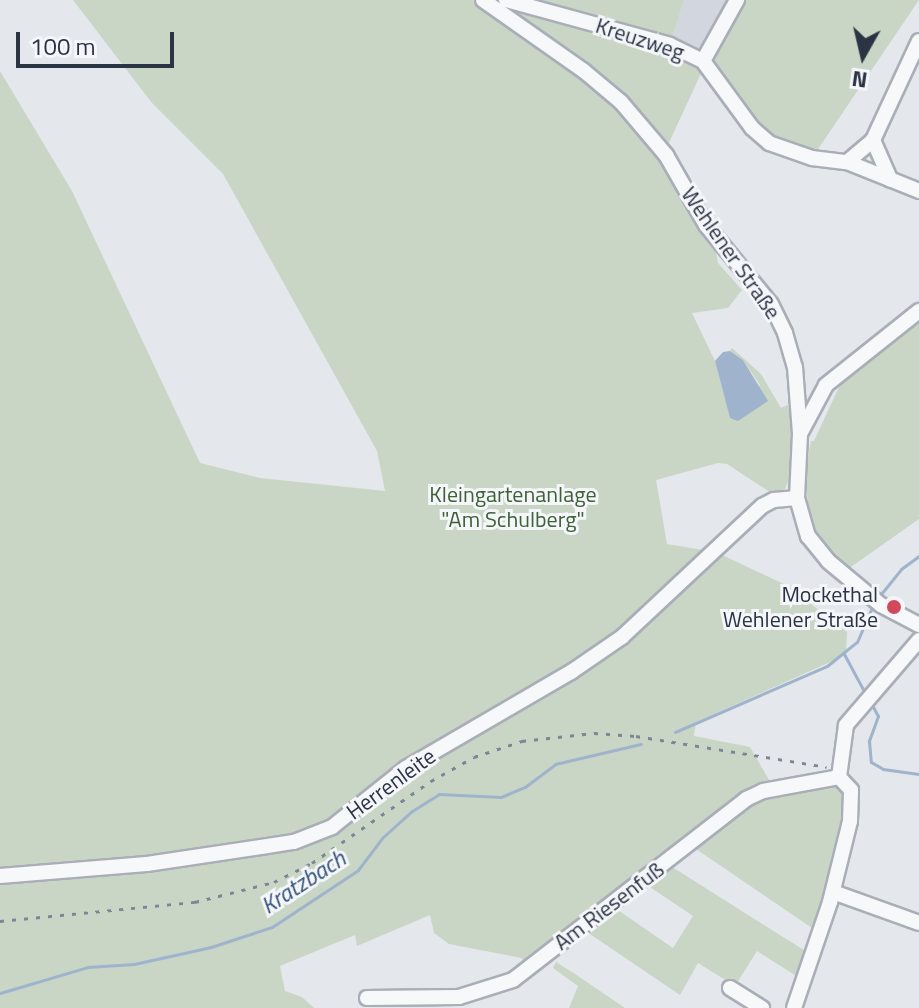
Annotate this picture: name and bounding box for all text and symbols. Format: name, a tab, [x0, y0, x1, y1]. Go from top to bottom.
street label: Kreuzweg	[592, 12, 688, 66]
scale bar	[20, 16, 178, 66]
north arrow	[823, 16, 903, 96]
text: 100 m	[30, 28, 96, 64]
text: N	[850, 62, 870, 98]
street label: Wehlener Straße	[676, 182, 786, 324]
park label: Kleingartenanlage "Am Schulberg"	[429, 481, 597, 532]
place label: Mockethal Wehlener Straße	[723, 581, 878, 632]
marker: Mockethal Wehlener Straße	[885, 598, 903, 616]
street label: Herrenleite	[341, 743, 441, 825]
water label: Kratzbach	[255, 844, 351, 920]
street label: Am Riesenfuß	[549, 856, 669, 956]

